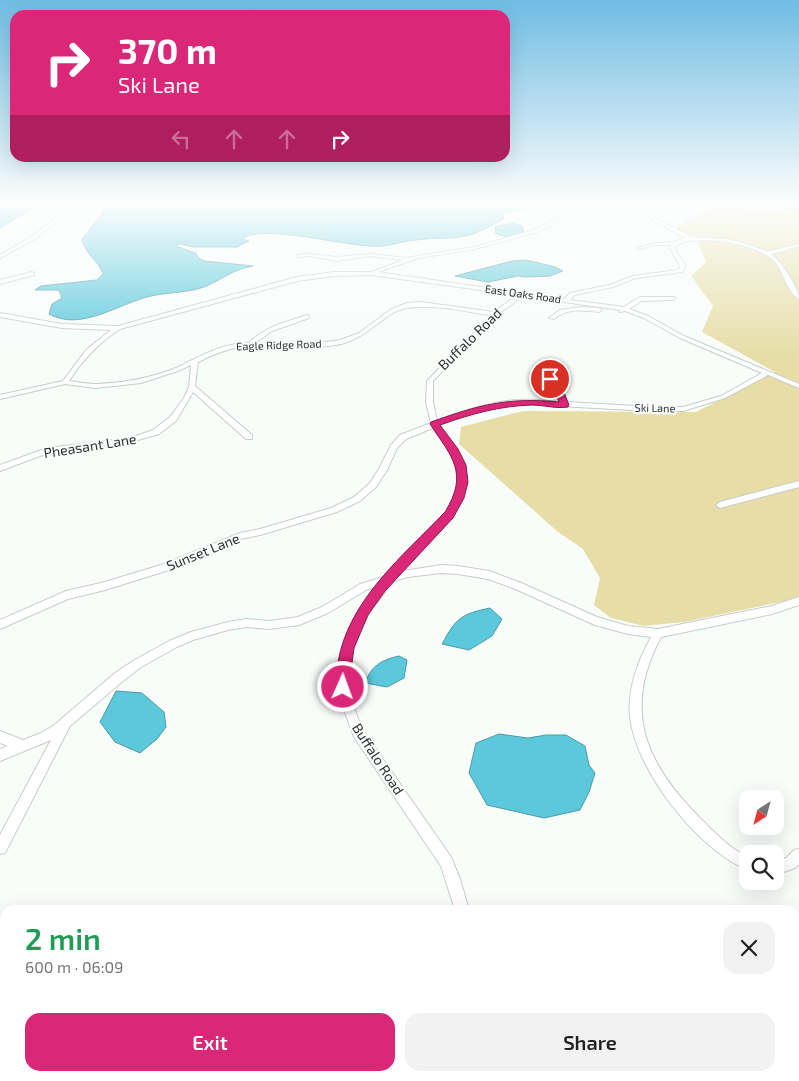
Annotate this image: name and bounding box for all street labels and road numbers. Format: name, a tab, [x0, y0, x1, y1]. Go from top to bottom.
street label: East Oaks Road	[484, 282, 562, 305]
street label: Buffalo Road	[434, 304, 505, 373]
street label: Eagle Ridge Road	[236, 337, 322, 352]
street label: Ski Lane	[634, 401, 676, 414]
street label: Pheasant Lane	[42, 430, 137, 461]
street label: Sunset Lane	[164, 529, 242, 574]
street label: Buffalo Road	[349, 720, 408, 798]

